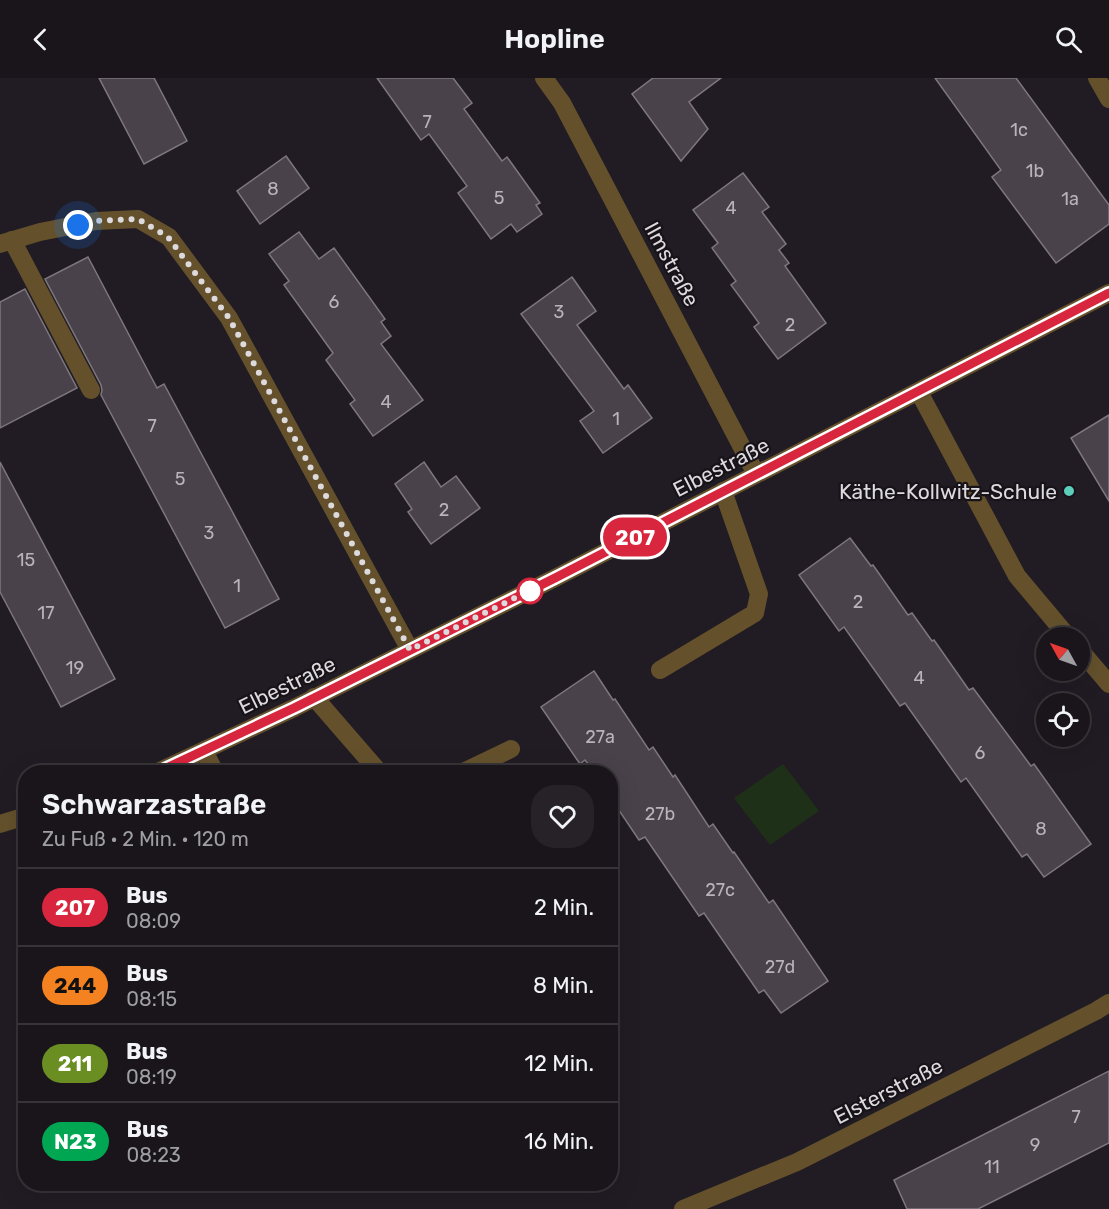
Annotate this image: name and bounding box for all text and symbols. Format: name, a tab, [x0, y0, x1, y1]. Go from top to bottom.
icon: back	[24, 23, 57, 56]
text: Hopline	[504, 23, 605, 55]
icon: search	[1052, 23, 1085, 56]
house number: 7	[422, 111, 432, 133]
house number: 1c	[1010, 119, 1028, 141]
house number: 1b	[1026, 160, 1044, 182]
house number: 8	[267, 178, 279, 200]
house number: 5	[494, 187, 504, 209]
house number: 1a	[1061, 188, 1079, 210]
house number: 4	[725, 197, 737, 219]
your location	[63, 210, 93, 240]
street label: Ilmstraße	[639, 218, 705, 310]
house number: 6	[329, 291, 340, 313]
house number: 3	[554, 301, 564, 323]
house number: 2	[785, 314, 795, 336]
house number: 4	[380, 391, 392, 413]
house number: 1	[612, 408, 620, 430]
house number: 7	[147, 415, 157, 437]
street label: Elbestraße	[669, 432, 773, 502]
house number: 5	[175, 468, 185, 490]
place label: Käthe-Kollwitz-Schule	[839, 479, 1057, 504]
marker: Käthe-Kollwitz-Schule	[1062, 484, 1076, 498]
house number: 2	[439, 499, 449, 521]
line badge: 207	[600, 518, 670, 556]
house number: 3	[204, 522, 214, 544]
text: 207	[615, 525, 655, 550]
house number: 15	[17, 549, 35, 571]
house number: 1	[233, 575, 241, 597]
unlabelled marker	[517, 578, 543, 604]
house number: 2	[853, 591, 863, 613]
house number: 17	[38, 602, 54, 624]
north arrow	[1036, 627, 1090, 681]
map controls	[1036, 627, 1090, 747]
street label: Elbestraße	[235, 651, 339, 719]
house number: 19	[66, 657, 84, 679]
house number: 4	[913, 667, 925, 689]
button: locate	[1036, 693, 1090, 747]
house number: 27a	[585, 726, 615, 748]
house number: 6	[975, 742, 986, 764]
button: heart	[531, 785, 594, 848]
text: Schwarzastraße	[42, 788, 266, 821]
house number: 27b	[645, 803, 675, 825]
house number: 8	[1035, 818, 1047, 840]
text: Zu Fuß · 2 Min. · 120 m	[42, 827, 249, 851]
house number: 27c	[705, 879, 735, 901]
text: Bus	[126, 882, 168, 909]
text: 2 Min.	[534, 894, 594, 921]
text: 207	[55, 895, 95, 920]
text: 08:09	[126, 909, 181, 933]
house number: 27d	[765, 956, 795, 978]
text: Bus	[126, 960, 168, 987]
text: 8 Min.	[533, 972, 594, 999]
text: 244	[54, 973, 96, 998]
text: 08:15	[126, 987, 177, 1011]
text: Bus	[126, 1038, 168, 1065]
text: 12 Min.	[525, 1050, 594, 1077]
text: 211	[58, 1051, 92, 1076]
street label: Elsterstraße	[829, 1053, 947, 1129]
text: 08:19	[126, 1065, 177, 1089]
house number: 7	[1071, 1106, 1081, 1128]
text: Bus	[127, 1116, 168, 1143]
text: 16 Min.	[524, 1128, 594, 1155]
text: N23	[54, 1129, 97, 1154]
house number: 9	[1030, 1134, 1040, 1156]
text: 08:23	[127, 1143, 181, 1167]
house number: 11	[984, 1156, 1000, 1178]

